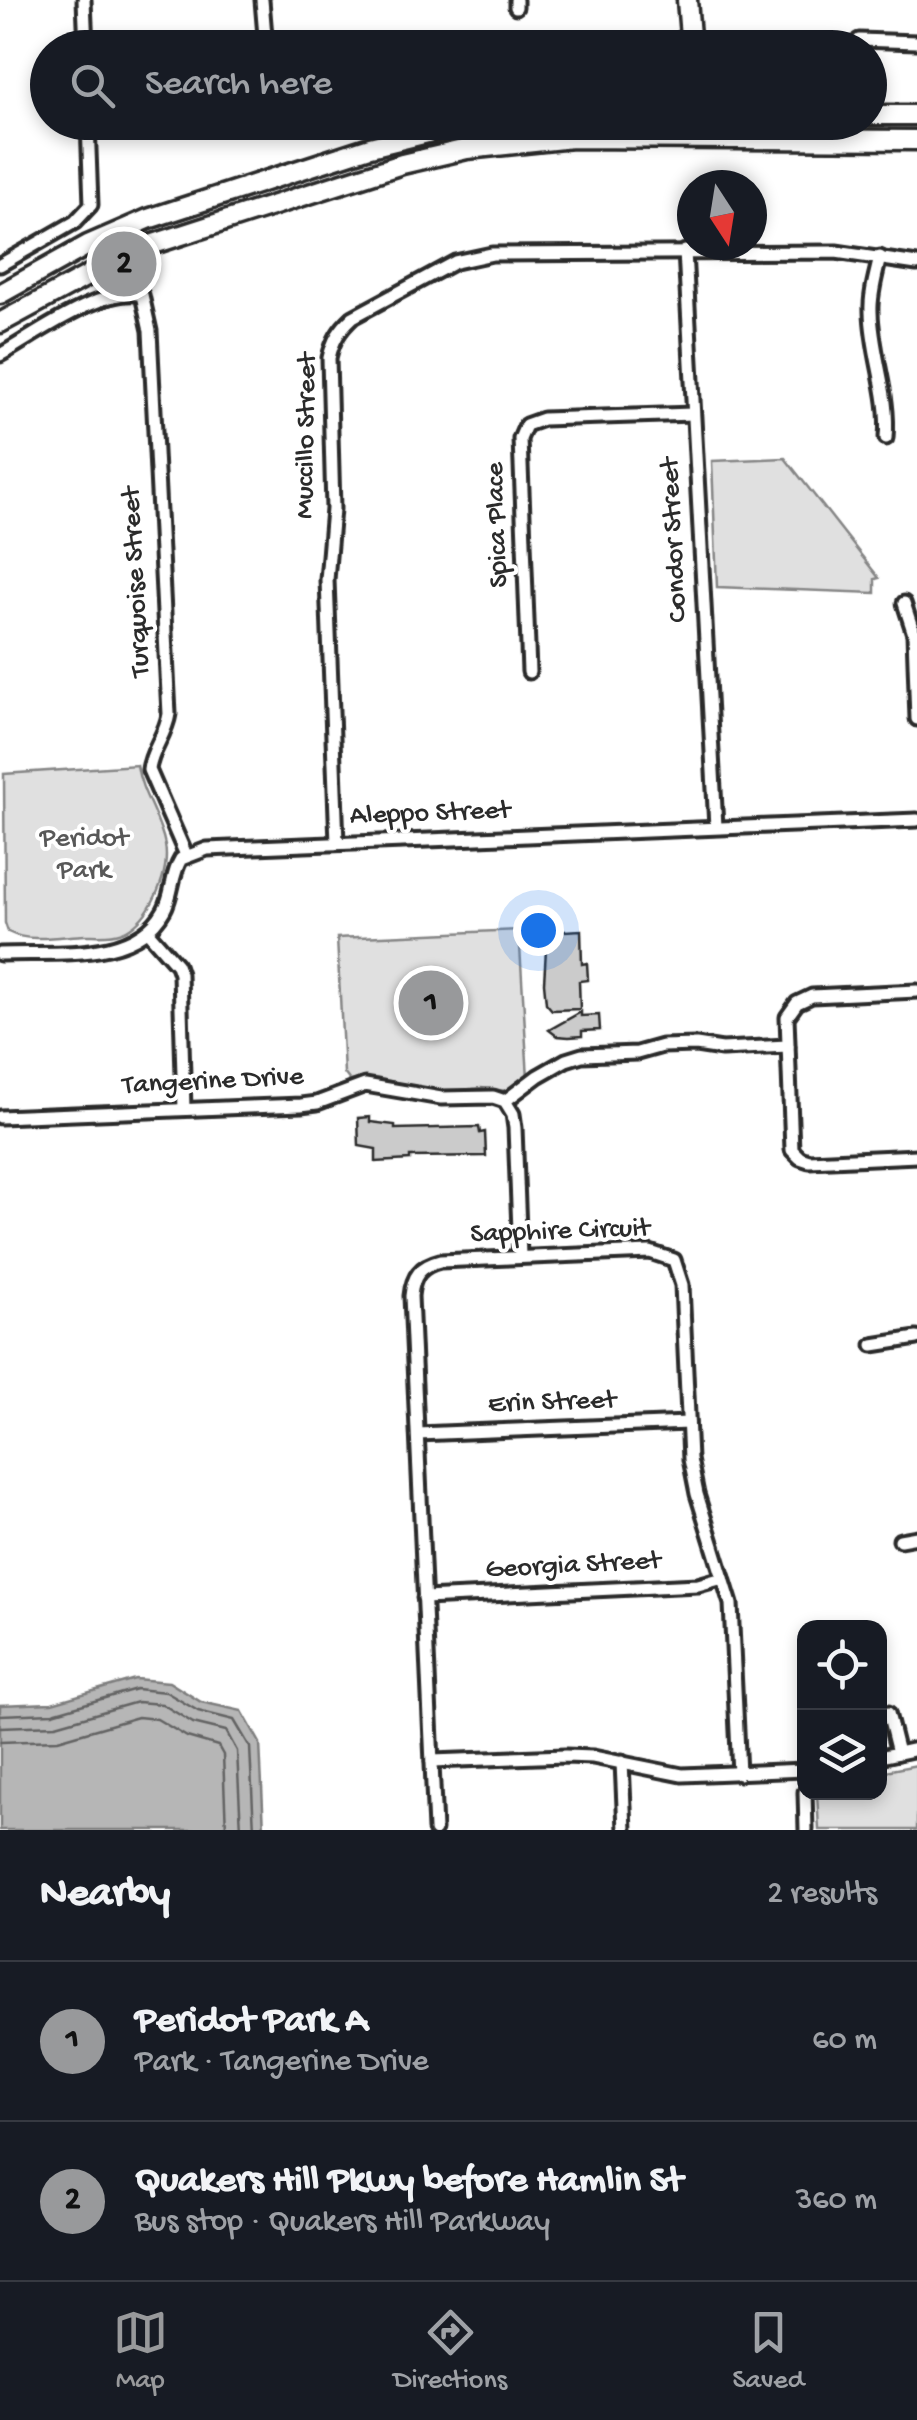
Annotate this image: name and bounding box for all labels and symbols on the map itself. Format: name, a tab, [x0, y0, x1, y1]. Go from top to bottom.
north arrow	[677, 170, 767, 260]
pin: 2	[92, 226, 156, 302]
street label: Muccillo Street	[289, 350, 325, 519]
street label: Condor Street	[654, 454, 696, 623]
street label: Spica Place	[479, 461, 517, 588]
street label: Turquoise Street	[115, 484, 159, 680]
street label: Aleppo Street	[349, 795, 513, 833]
park label: Peridot Park	[39, 823, 131, 888]
your location	[513, 905, 564, 956]
pin: 1	[398, 966, 464, 1040]
street label: Tangerine Drive	[120, 1061, 305, 1103]
street label: Sapphire Circuit	[470, 1212, 653, 1252]
street label: Erin Street	[487, 1384, 619, 1422]
street label: Georgia Street	[485, 1545, 664, 1587]

